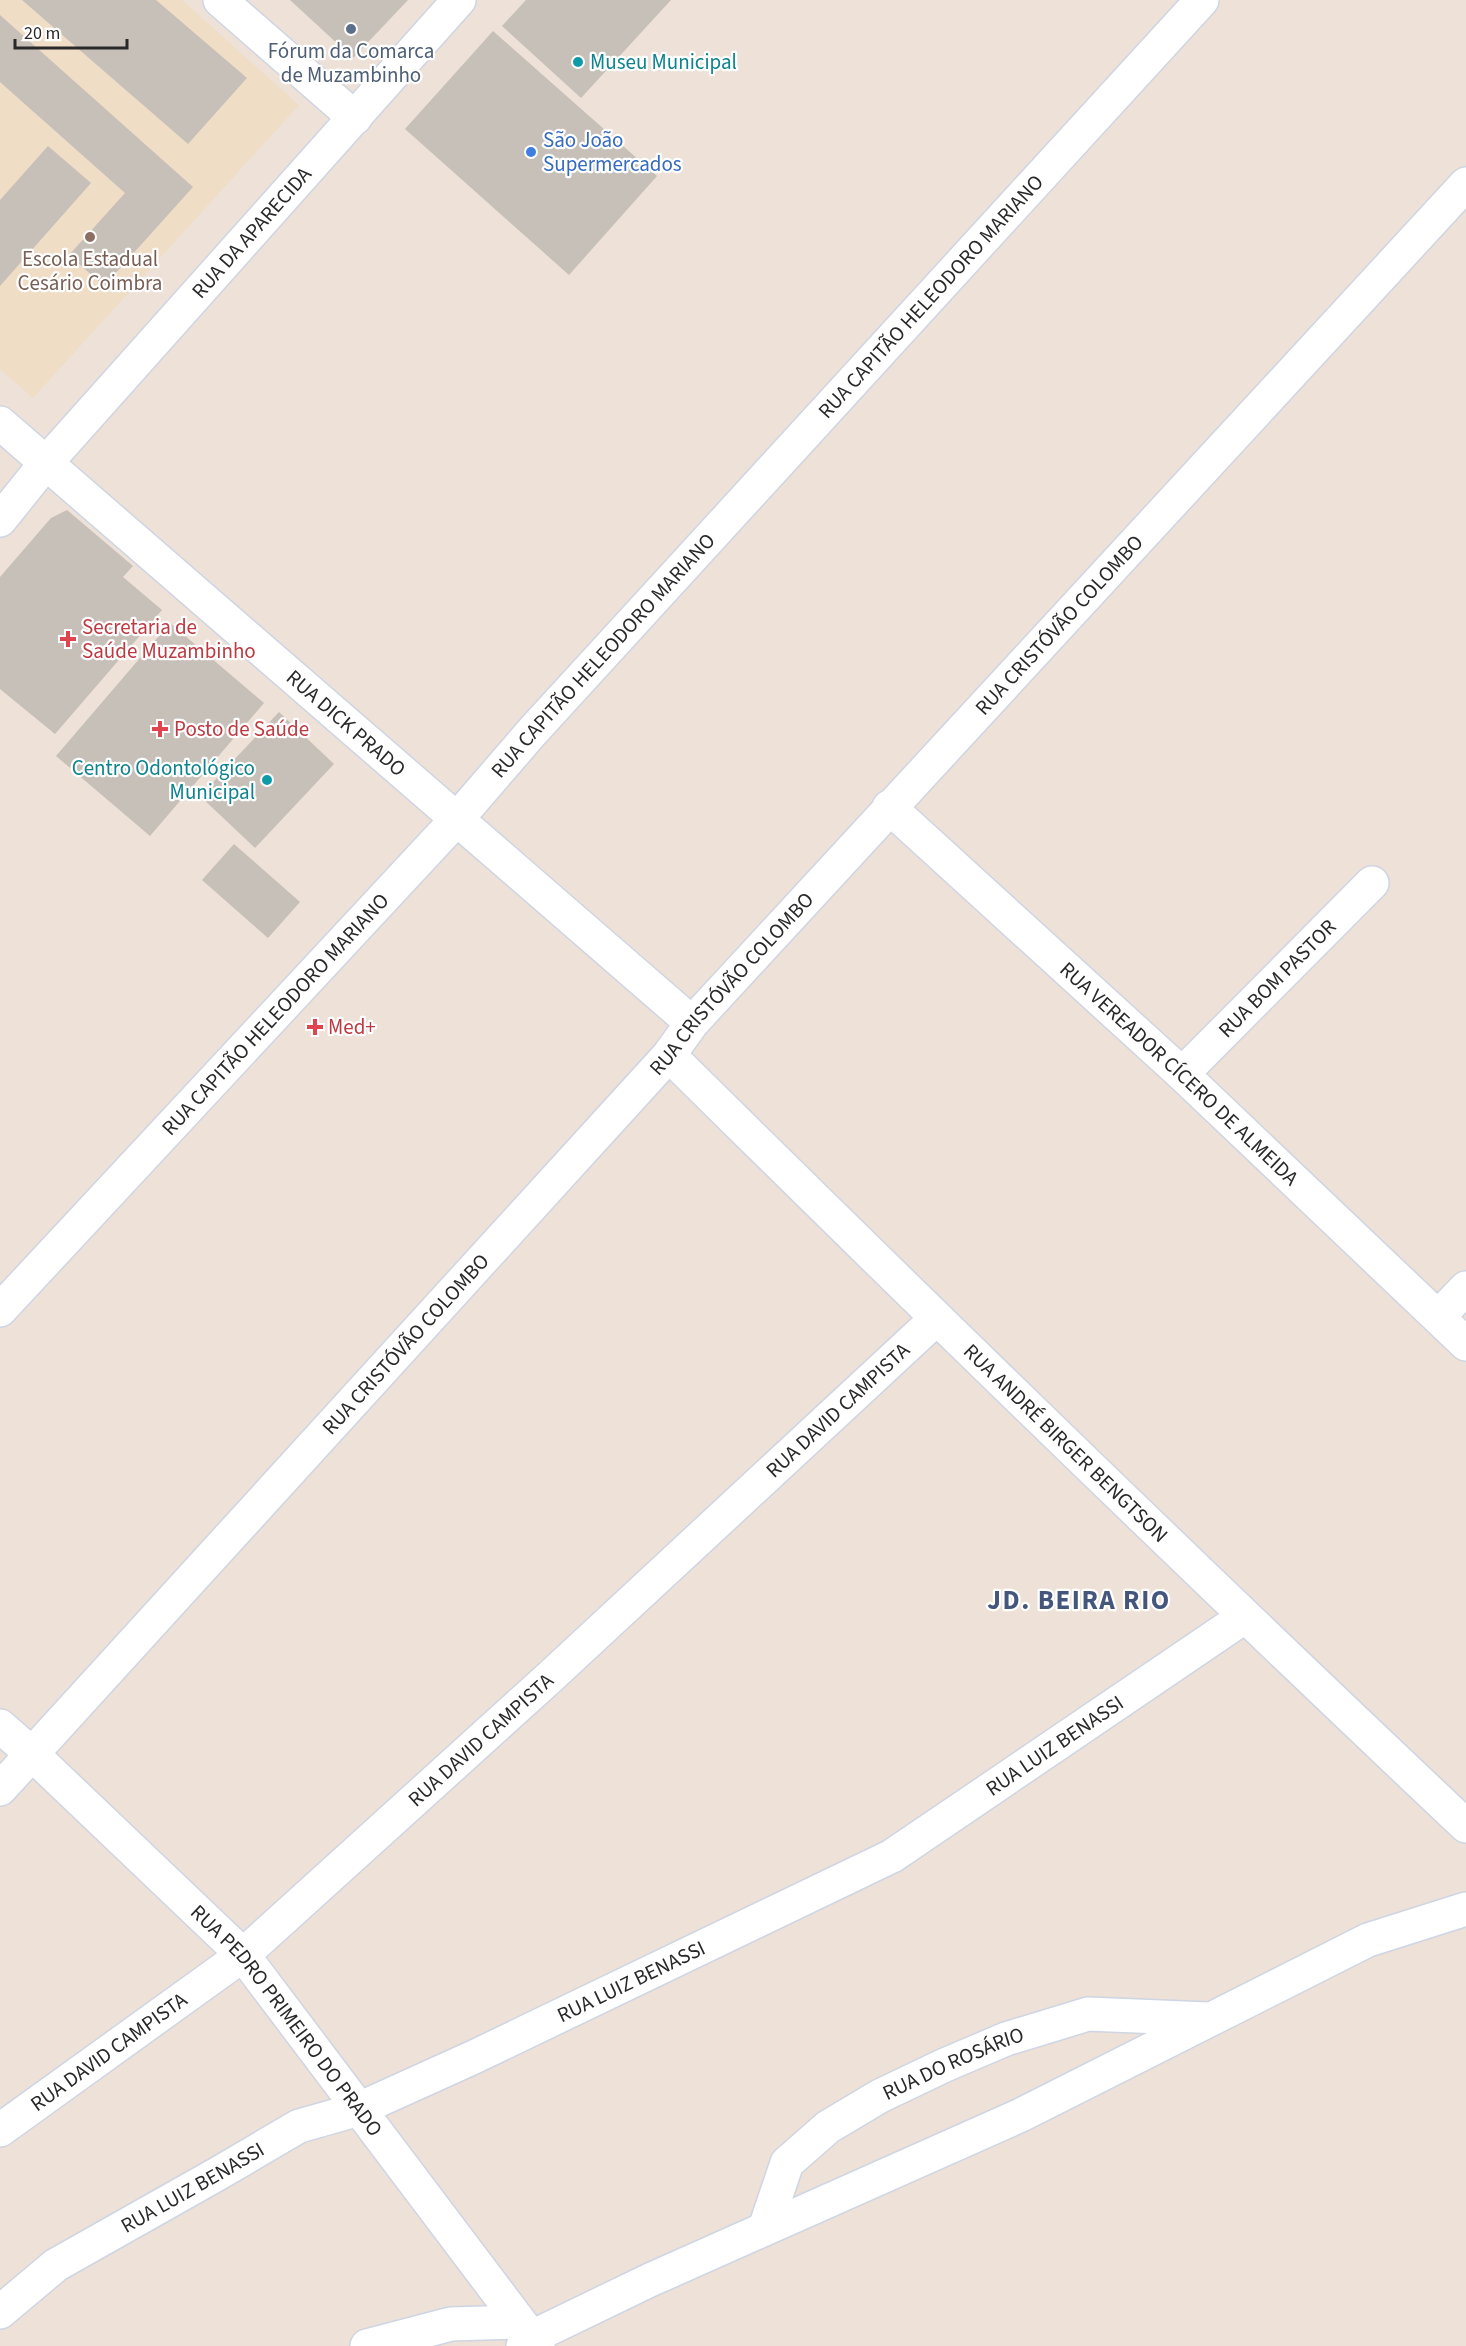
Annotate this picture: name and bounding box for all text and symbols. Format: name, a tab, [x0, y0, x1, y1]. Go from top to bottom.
scale bar	[15, 12, 128, 50]
text: 20 m	[24, 21, 60, 46]
marker: Fórum da Comarca de Muzambinho	[344, 22, 358, 36]
place label: Fórum da Comarca de Muzambinho	[268, 36, 434, 90]
place label: Museu Municipal	[590, 47, 737, 77]
marker: Museu Municipal	[571, 55, 585, 69]
place label: São João Supermercados	[543, 125, 682, 179]
marker: São João Supermercados	[524, 145, 538, 159]
street label: RUA DA APARECIDA	[185, 160, 319, 305]
street label: RUA CAPITÃO HELEODORO MARIANO	[811, 168, 1050, 425]
marker: Escola Estadual Cesário Coimbra	[83, 230, 97, 244]
place label: Escola Estadual Cesário Coimbra	[18, 244, 162, 298]
street label: RUA CAPITÃO HELEODORO MARIANO	[484, 526, 722, 785]
street label: RUA CRISTÓVÃO COLOMBO	[968, 528, 1150, 722]
place label: Secretaria de Saúde Muzambinho	[82, 612, 256, 666]
marker: Secretaria de Saúde Muzambinho	[59, 630, 77, 648]
street label: RUA DICK PRADO	[280, 663, 412, 783]
place label: Posto de Saúde	[174, 714, 309, 744]
marker: Posto de Saúde	[151, 720, 169, 738]
place label: Centro Odontológico Municipal	[72, 753, 255, 807]
marker: Centro Odontológico Municipal	[260, 773, 274, 787]
street label: RUA CRISTÓVÃO COLOMBO	[642, 885, 821, 1082]
street label: RUA CAPITÃO HELEODORO MARIANO	[155, 886, 396, 1142]
street label: RUA BOM PASTOR	[1211, 912, 1343, 1044]
street label: RUA VEREADOR CÍCERO DE ALMEIDA	[1053, 955, 1306, 1193]
place label: Med+	[328, 1012, 376, 1042]
marker: Med+	[306, 1018, 324, 1036]
street label: RUA CRISTÓVÃO COLOMBO	[315, 1247, 496, 1441]
street label: RUA DAVID CAMPISTA	[759, 1335, 917, 1485]
street label: RUA ANDRÉ BIRGER BENGTSON	[957, 1337, 1175, 1549]
district label: JD. BEIRA RIO	[987, 1581, 1171, 1620]
street label: RUA DAVID CAMPISTA	[401, 1666, 560, 1814]
street label: RUA LUIZ BENASSI	[980, 1688, 1130, 1803]
street label: RUA PEDRO PRIMEIRO DO PRADO	[184, 1898, 390, 2143]
street label: RUA LUIZ BENASSI	[552, 1933, 710, 2030]
street label: RUA DAVID CAMPISTA	[24, 1985, 194, 2118]
street label: RUA DO ROSÁRIO	[877, 2019, 1027, 2108]
street label: RUA LUIZ BENASSI	[115, 2135, 270, 2241]

